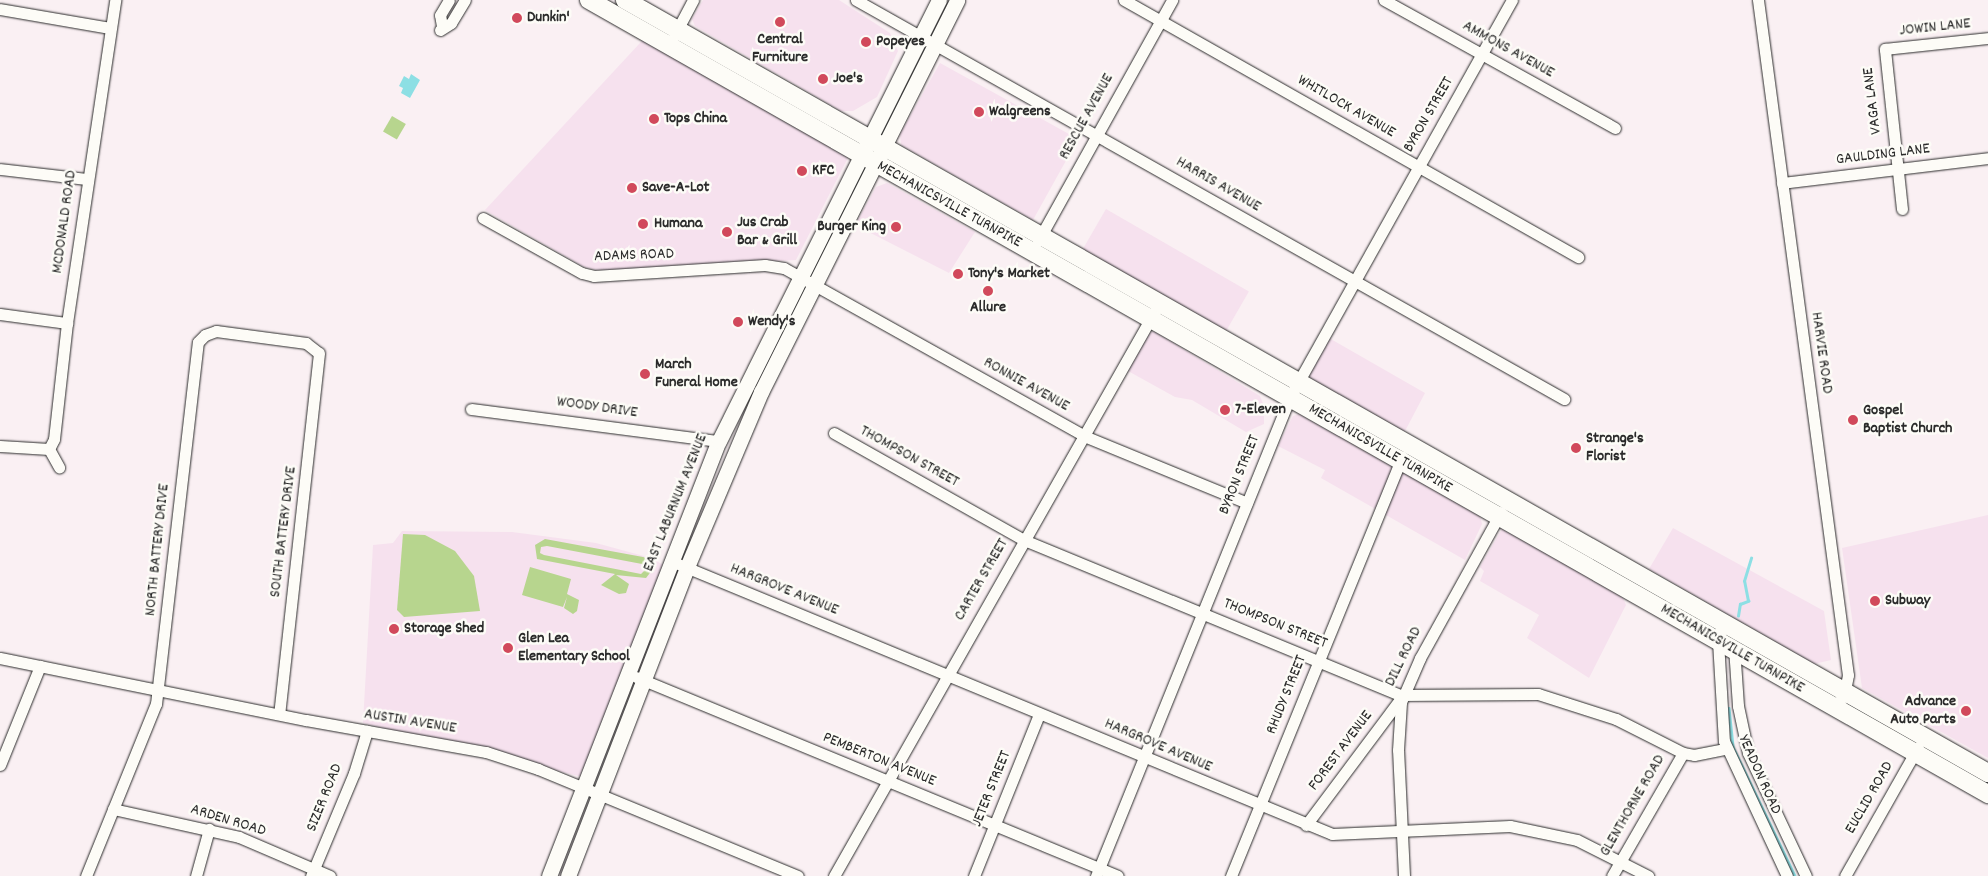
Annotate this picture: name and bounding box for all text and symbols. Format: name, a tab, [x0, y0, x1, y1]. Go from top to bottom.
place label: Dunkin'	[527, 8, 570, 28]
marker: Dunkin'	[511, 12, 523, 24]
street label: JOWIN LANE	[1899, 15, 1971, 41]
marker: Central Furniture	[774, 16, 786, 28]
street label: AMMONS AVENUE	[1459, 17, 1557, 83]
place label: Central Furniture	[752, 30, 808, 68]
place label: Popeyes	[876, 32, 925, 52]
marker: Popeyes	[860, 36, 872, 48]
street label: VAGA LANE	[1859, 66, 1887, 136]
place label: Joe's	[833, 69, 863, 89]
street label: RESCUE AVENUE	[1056, 71, 1118, 163]
street label: WHITLOCK AVENUE	[1294, 71, 1398, 143]
marker: Joe's	[817, 73, 829, 85]
street label: BYRON STREET	[1400, 74, 1458, 156]
place label: Walgreens	[989, 102, 1051, 122]
marker: Walgreens	[973, 106, 985, 118]
place label: Tops China	[664, 109, 727, 129]
marker: Tops China	[648, 113, 660, 125]
street label: GAULDING LANE	[1835, 140, 1931, 170]
street label: HARRIS AVENUE	[1172, 153, 1264, 217]
street label: MECHANICSVILLE TURNPIKE	[873, 157, 1025, 253]
place label: KFC	[812, 161, 834, 181]
marker: KFC	[796, 165, 808, 177]
street label: MCDONALD ROAD	[48, 169, 82, 275]
place label: Save-A-Lot	[642, 178, 710, 198]
marker: Save-A-Lot	[626, 182, 638, 194]
place label: Jus Crab Bar & Grill	[737, 213, 797, 251]
place label: Humana	[654, 214, 702, 234]
marker: Humana	[636, 217, 650, 231]
place label: Burger King	[817, 217, 886, 237]
marker: Burger King	[890, 221, 902, 233]
marker: Jus Crab Bar & Grill	[721, 226, 733, 238]
street label: ADAMS ROAD	[594, 245, 674, 267]
place label: Tony's Market	[968, 264, 1050, 284]
marker: Tony's Market	[952, 268, 964, 280]
marker: Allure	[982, 285, 994, 297]
place label: Allure	[970, 298, 1006, 318]
street label: HARVIE ROAD	[1806, 311, 1836, 395]
place label: Wendy's	[748, 312, 795, 332]
marker: Wendy's	[732, 316, 744, 328]
street label: RONNIE AVENUE	[980, 354, 1072, 416]
place label: March Funeral Home	[655, 355, 738, 393]
marker: March Funeral Home	[639, 368, 651, 380]
street label: WOODY DRIVE	[555, 393, 639, 423]
place label: 7-Eleven	[1235, 400, 1286, 420]
street label: MECHANICSVILLE TURNPIKE	[1305, 400, 1455, 498]
place label: Gospel Baptist Church	[1863, 401, 1952, 439]
marker: 7-Eleven	[1219, 404, 1231, 416]
marker: Gospel Baptist Church	[1847, 414, 1859, 426]
street label: THOMPSON STREET	[856, 422, 962, 492]
place label: Strange's Florist	[1586, 429, 1644, 467]
street label: EAST LABURNUM AVENUE	[640, 431, 712, 575]
street label: BYRON STREET	[1215, 432, 1265, 518]
marker: Strange's Florist	[1570, 442, 1582, 454]
street label: SOUTH BATTERY DRIVE	[266, 465, 302, 599]
street label: NORTH BATTERY DRIVE	[142, 483, 174, 617]
street label: CARTER STREET	[951, 535, 1013, 625]
street label: HARGROVE AVENUE	[727, 560, 841, 620]
place label: Subway	[1885, 591, 1930, 611]
street label: THOMPSON STREET	[1220, 594, 1330, 654]
marker: Subway	[1869, 595, 1881, 607]
street label: MECHANICSVILLE TURNPIKE	[1657, 600, 1807, 698]
place label: Storage Shed	[404, 619, 484, 639]
marker: Storage Shed	[388, 623, 400, 635]
street label: DILL ROAD	[1381, 624, 1427, 690]
place label: Glen Lea Elementary School	[518, 629, 630, 667]
marker: Glen Lea Elementary School	[502, 642, 514, 654]
street label: RHUDY STREET	[1262, 653, 1312, 737]
place label: Advance Auto Parts	[1890, 692, 1956, 730]
street label: AUSTIN AVENUE	[363, 705, 457, 739]
marker: Advance Auto Parts	[1960, 705, 1972, 717]
street label: FOREST AVENUE	[1305, 707, 1377, 795]
street label: HARGROVE AVENUE	[1101, 715, 1215, 777]
street label: PEMBERTON AVENUE	[820, 729, 938, 791]
street label: YEADON ROAD	[1733, 732, 1785, 818]
street label: JETER STREET	[968, 748, 1016, 830]
street label: GLENTHORNE ROAD	[1596, 752, 1670, 860]
street label: EUCLID ROAD	[1842, 758, 1898, 838]
street label: SIZER ROAD	[303, 761, 347, 835]
street label: ARDEN ROAD	[188, 800, 268, 842]

